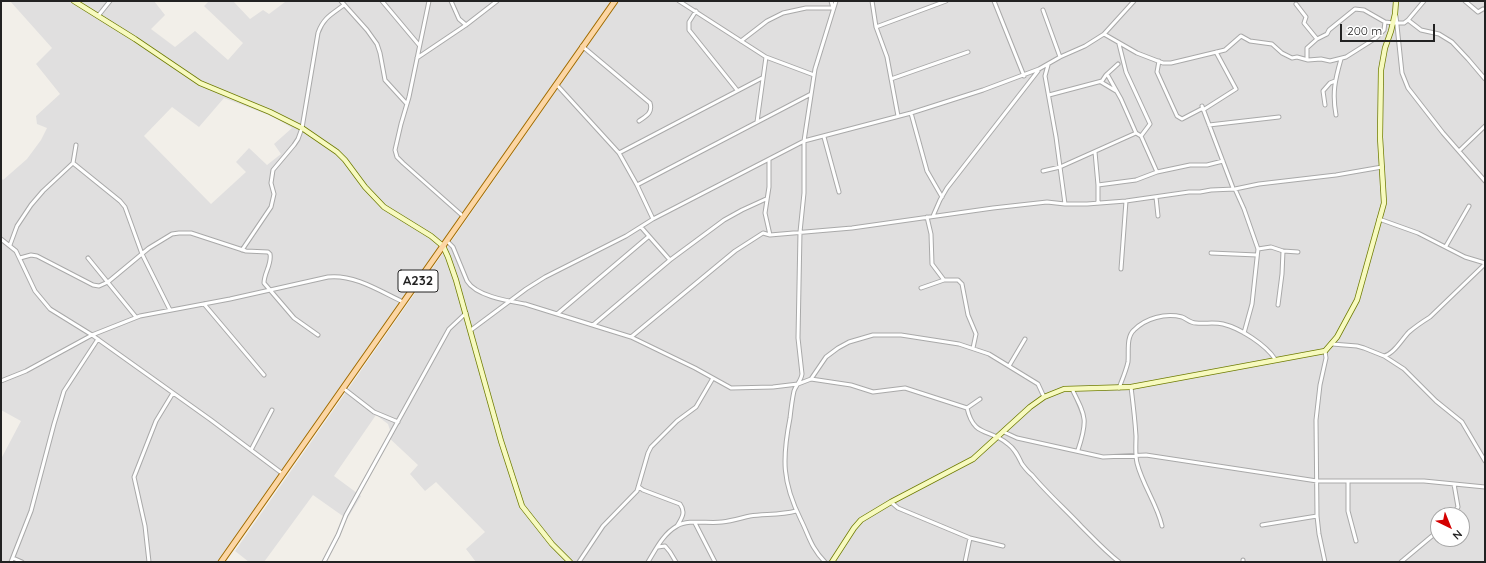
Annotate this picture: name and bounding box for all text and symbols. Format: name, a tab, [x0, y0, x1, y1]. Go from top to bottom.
scale bar	[1342, 16, 1437, 42]
text: 200 m	[1347, 23, 1382, 38]
road number: A232	[398, 270, 438, 292]
north arrow	[1430, 507, 1470, 547]
text: N	[1450, 527, 1465, 543]

